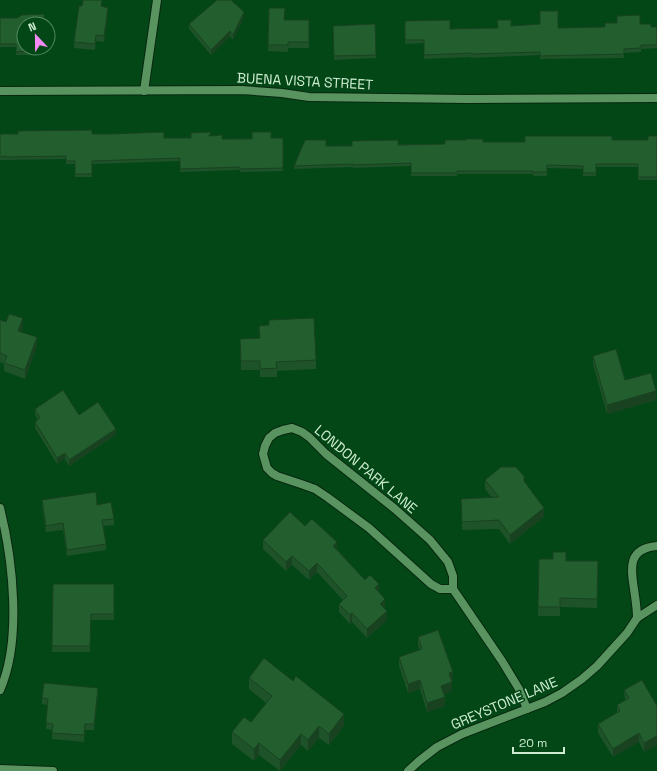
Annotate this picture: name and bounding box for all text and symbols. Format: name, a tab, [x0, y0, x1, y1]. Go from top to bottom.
north arrow	[16, 16, 56, 56]
text: N	[26, 19, 38, 35]
street label: BUENA VISTA STREET	[236, 68, 374, 94]
street label: LONDON PARK LANE	[311, 421, 421, 517]
street label: GREYSTONE LANE	[448, 672, 560, 734]
scale bar	[513, 729, 564, 755]
text: 20 m	[519, 735, 547, 751]

